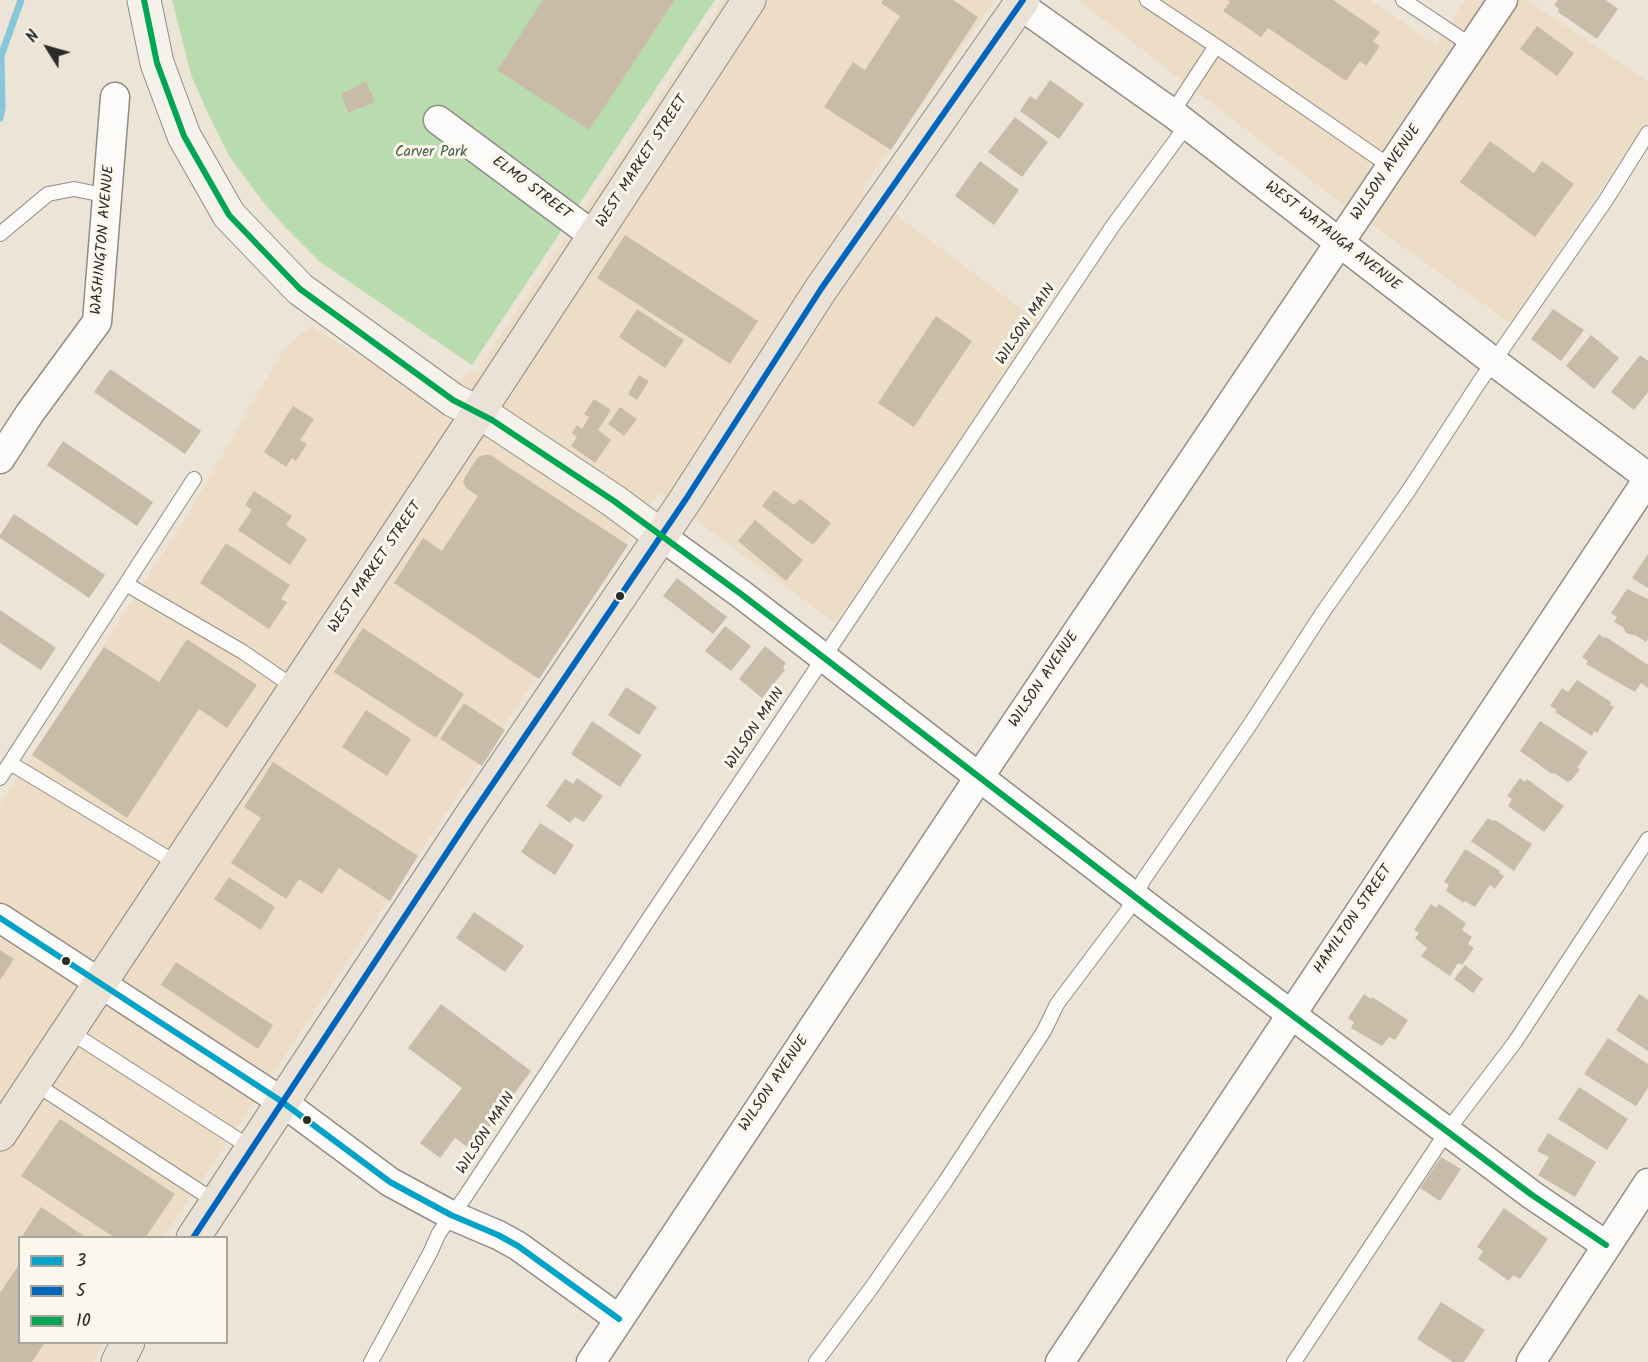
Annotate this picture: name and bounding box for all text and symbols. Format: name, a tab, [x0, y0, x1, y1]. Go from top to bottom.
north arrow	[18, 18, 78, 78]
text: N	[20, 25, 46, 48]
street label: WEST MARKET STREET	[593, 92, 693, 232]
street label: WILSON AVENUE	[1348, 122, 1426, 224]
park label: Carver Park	[395, 144, 467, 162]
street label: ELMO STREET	[488, 153, 574, 225]
street label: WASHINGTON AVENUE	[88, 165, 120, 315]
street label: WEST WATAUGA AVENUE	[1260, 178, 1404, 296]
street label: WILSON MAIN	[993, 281, 1061, 369]
street label: WEST MARKET STREET	[325, 499, 427, 637]
unlabelled marker	[614, 590, 626, 602]
street label: WILSON AVENUE	[1006, 629, 1084, 731]
street label: WILSON MAIN	[722, 685, 790, 773]
street label: HAMILTON STREET	[1311, 862, 1397, 978]
unlabelled marker	[60, 955, 72, 967]
street label: WILSON AVENUE	[736, 1033, 814, 1135]
street label: WILSON MAIN	[454, 1090, 520, 1178]
unlabelled marker	[301, 1114, 313, 1126]
legend	[18, 1236, 228, 1344]
text: 3	[76, 1247, 86, 1276]
text: 5	[76, 1277, 86, 1306]
text: 10	[76, 1307, 91, 1336]

